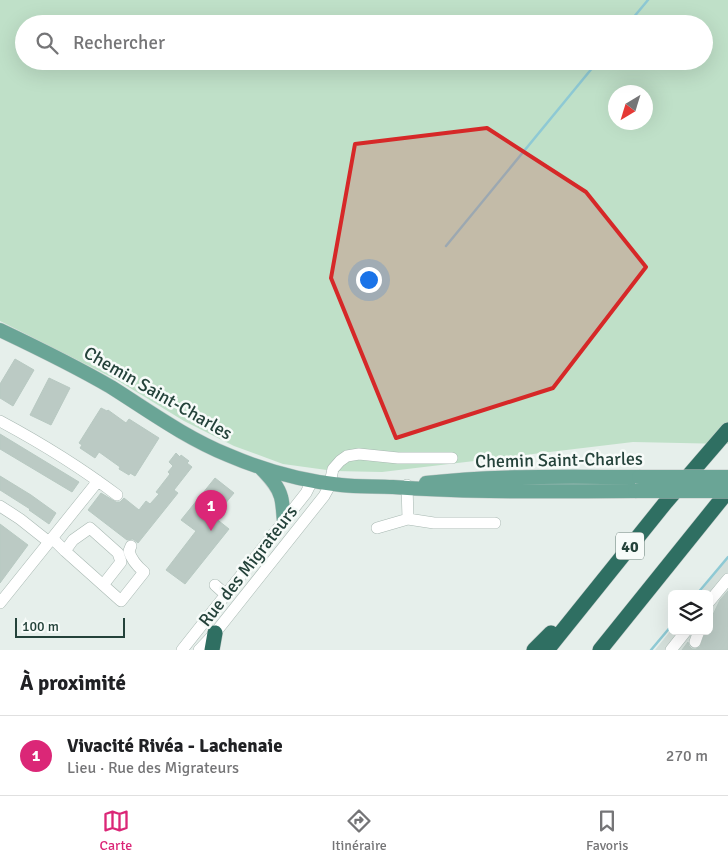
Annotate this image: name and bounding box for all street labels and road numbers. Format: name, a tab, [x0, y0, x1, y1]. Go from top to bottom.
street label: Chemin Saint-Charles	[80, 342, 236, 444]
street label: Chemin Saint-Charles	[475, 448, 643, 472]
street label: Rue des Migrateurs	[194, 501, 302, 631]
road number: 40	[616, 532, 644, 560]

